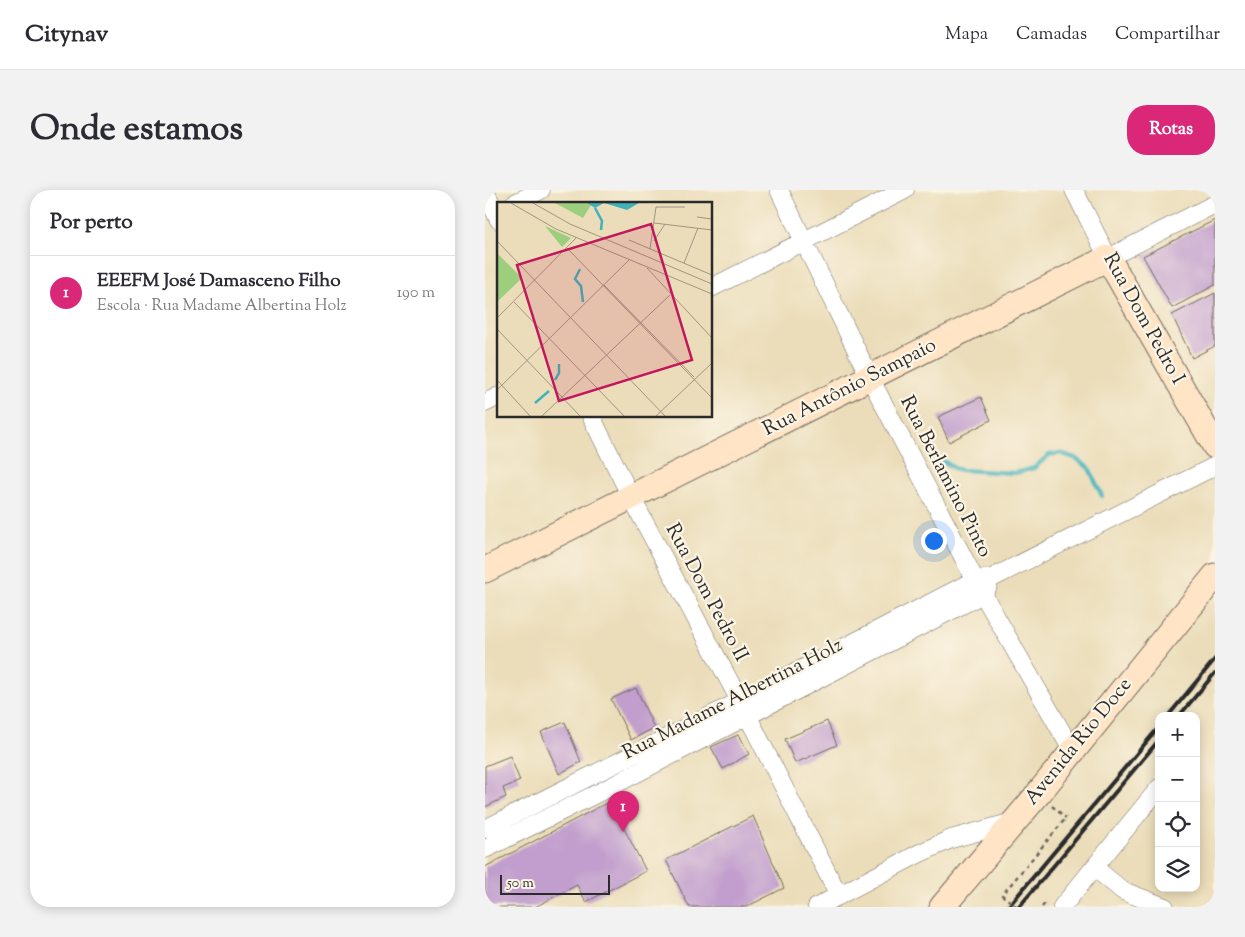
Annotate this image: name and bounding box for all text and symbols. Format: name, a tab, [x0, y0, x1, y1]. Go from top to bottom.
text: Citynav	[25, 18, 108, 52]
text: Mapa	[945, 22, 988, 48]
text: Camadas	[1016, 22, 1087, 48]
text: Compartilhar	[1115, 22, 1220, 48]
text: Onde estamos	[30, 105, 243, 156]
button: Rotas	[1127, 105, 1215, 155]
inset map	[497, 202, 713, 418]
text: Por perto	[50, 208, 133, 238]
street label: Rua Dom Pedro I	[1095, 248, 1191, 390]
text: EEEFM José Damasceno Filho	[97, 268, 341, 295]
text: 1	[63, 282, 69, 305]
text: 190 m	[397, 282, 435, 305]
text: Escola · Rua Madame Albertina Holz	[97, 295, 347, 318]
street label: Rua Antônio Sampaio	[758, 332, 942, 444]
street label: Rua Berlamino Pinto	[892, 391, 998, 563]
street label: Rua Dom Pedro II	[657, 519, 755, 668]
your location	[921, 528, 947, 554]
street label: Rua Madame Albertina Holz	[618, 632, 848, 768]
street label: Avenida Rio Doce	[1018, 672, 1140, 812]
map controls	[1155, 712, 1200, 892]
button: +	[1155, 712, 1200, 757]
button: −	[1155, 757, 1200, 802]
pin: 1	[607, 791, 639, 832]
button: locate	[1155, 802, 1200, 847]
button: layers	[1155, 847, 1200, 892]
scale bar	[500, 872, 610, 895]
text: 50 m	[507, 874, 534, 894]

